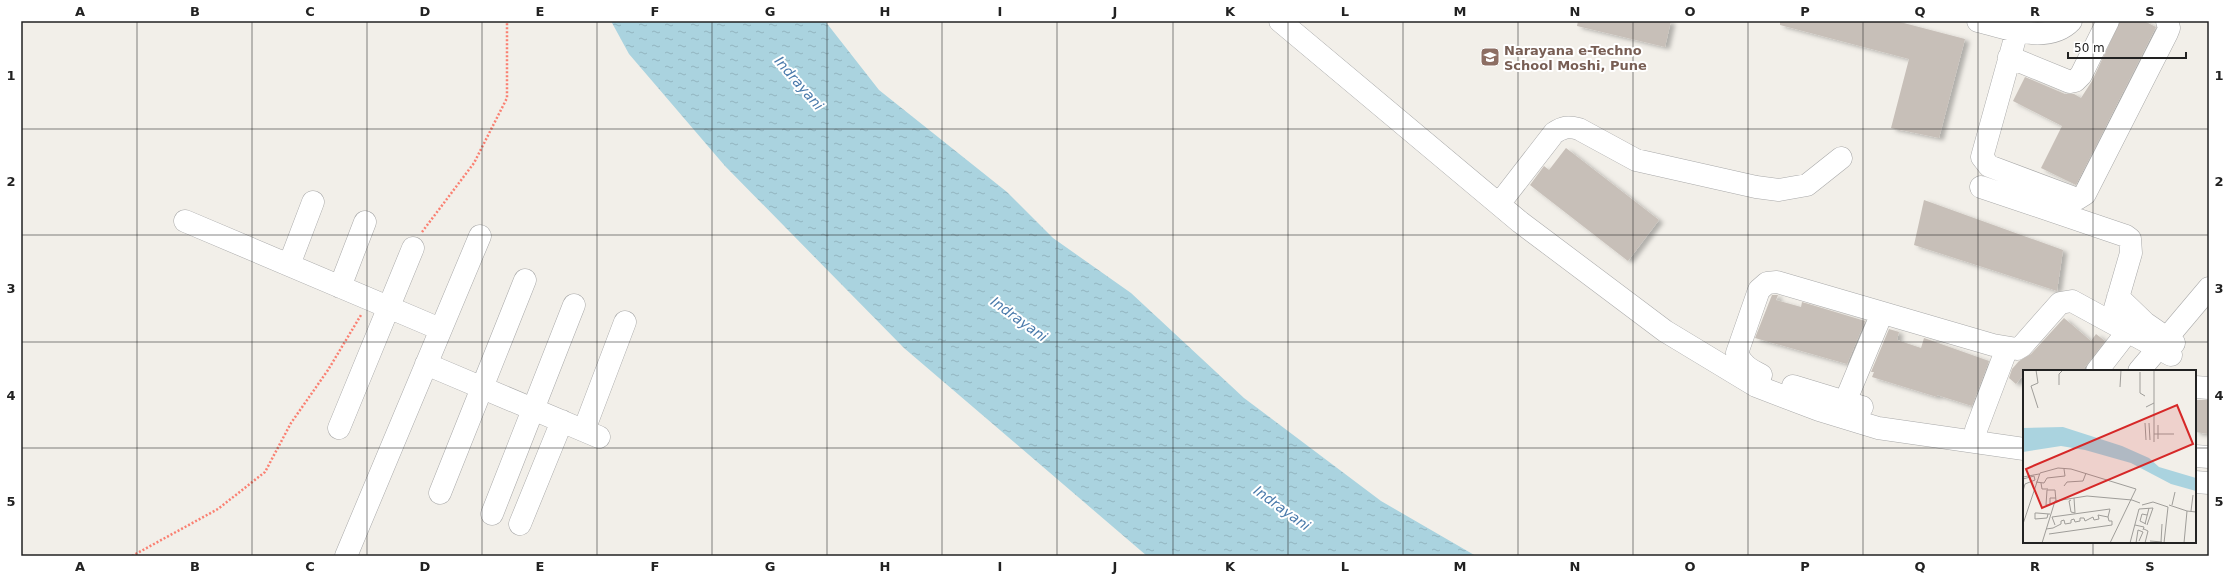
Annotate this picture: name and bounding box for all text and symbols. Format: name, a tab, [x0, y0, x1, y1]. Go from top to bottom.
text: A	[75, 4, 85, 19]
text: B	[190, 4, 200, 19]
text: C	[305, 4, 315, 19]
text: D	[420, 4, 431, 19]
text: E	[536, 4, 544, 19]
text: F	[651, 4, 659, 19]
text: G	[765, 4, 775, 19]
text: H	[880, 4, 890, 19]
text: I	[998, 4, 1002, 19]
text: J	[1112, 4, 1117, 19]
text: K	[1225, 4, 1236, 19]
text: L	[1341, 4, 1349, 19]
text: M	[1454, 4, 1466, 19]
text: N	[1570, 4, 1580, 19]
text: O	[1684, 4, 1696, 19]
text: P	[1800, 4, 1810, 19]
text: Q	[1914, 4, 1926, 19]
text: R	[2030, 4, 2040, 19]
text: S	[2145, 4, 2155, 19]
scale bar	[2068, 34, 2186, 60]
text: 50 m	[2074, 41, 2105, 55]
place label: Narayana e-Techno School Moshi, Pune	[1504, 43, 1647, 73]
school or university icon: Narayana e-Techno School Moshi, Pune	[1479, 46, 1501, 68]
water label: Indrayani	[771, 53, 827, 113]
text: 1	[6, 68, 16, 83]
text: 1	[2214, 68, 2224, 83]
text: 2	[6, 174, 16, 189]
text: 2	[2214, 174, 2224, 189]
text: 3	[6, 281, 16, 296]
text: 3	[2214, 281, 2224, 296]
water label: Indrayani	[988, 293, 1050, 345]
inset map	[2023, 370, 2196, 543]
text: 4	[6, 388, 16, 403]
text: 4	[2214, 388, 2224, 403]
water label: Indrayani	[1251, 482, 1313, 534]
text: 5	[6, 494, 16, 509]
text: 5	[2214, 494, 2224, 509]
text: A	[75, 559, 85, 574]
text: B	[190, 559, 200, 574]
text: C	[305, 559, 315, 574]
text: D	[420, 559, 431, 574]
text: E	[536, 559, 544, 574]
text: F	[651, 559, 659, 574]
text: G	[765, 559, 775, 574]
text: H	[880, 559, 890, 574]
text: I	[998, 559, 1002, 574]
text: J	[1112, 559, 1117, 574]
text: K	[1225, 559, 1236, 574]
text: L	[1341, 559, 1349, 574]
text: M	[1454, 559, 1466, 574]
text: N	[1570, 559, 1580, 574]
text: O	[1684, 559, 1696, 574]
text: P	[1800, 559, 1810, 574]
text: Q	[1914, 559, 1926, 574]
text: R	[2030, 559, 2040, 574]
text: S	[2145, 559, 2155, 574]

